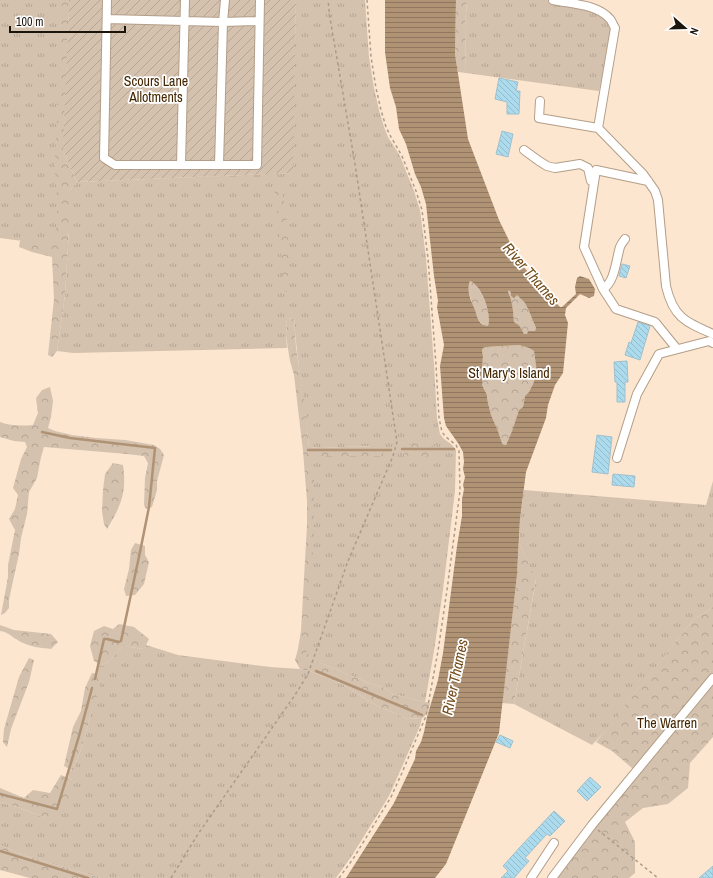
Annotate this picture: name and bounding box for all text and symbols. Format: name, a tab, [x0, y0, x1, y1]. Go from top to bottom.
scale bar	[10, 8, 125, 34]
north arrow	[665, 8, 705, 48]
text: 100 m	[16, 14, 43, 30]
text: N	[687, 26, 702, 37]
park label: Scours Lane Allotments	[124, 72, 188, 106]
water label: River Thames	[498, 238, 565, 310]
park label: St Mary's Island	[468, 364, 550, 382]
water label: River Thames	[436, 637, 473, 717]
park label: The Warren	[637, 714, 697, 732]

